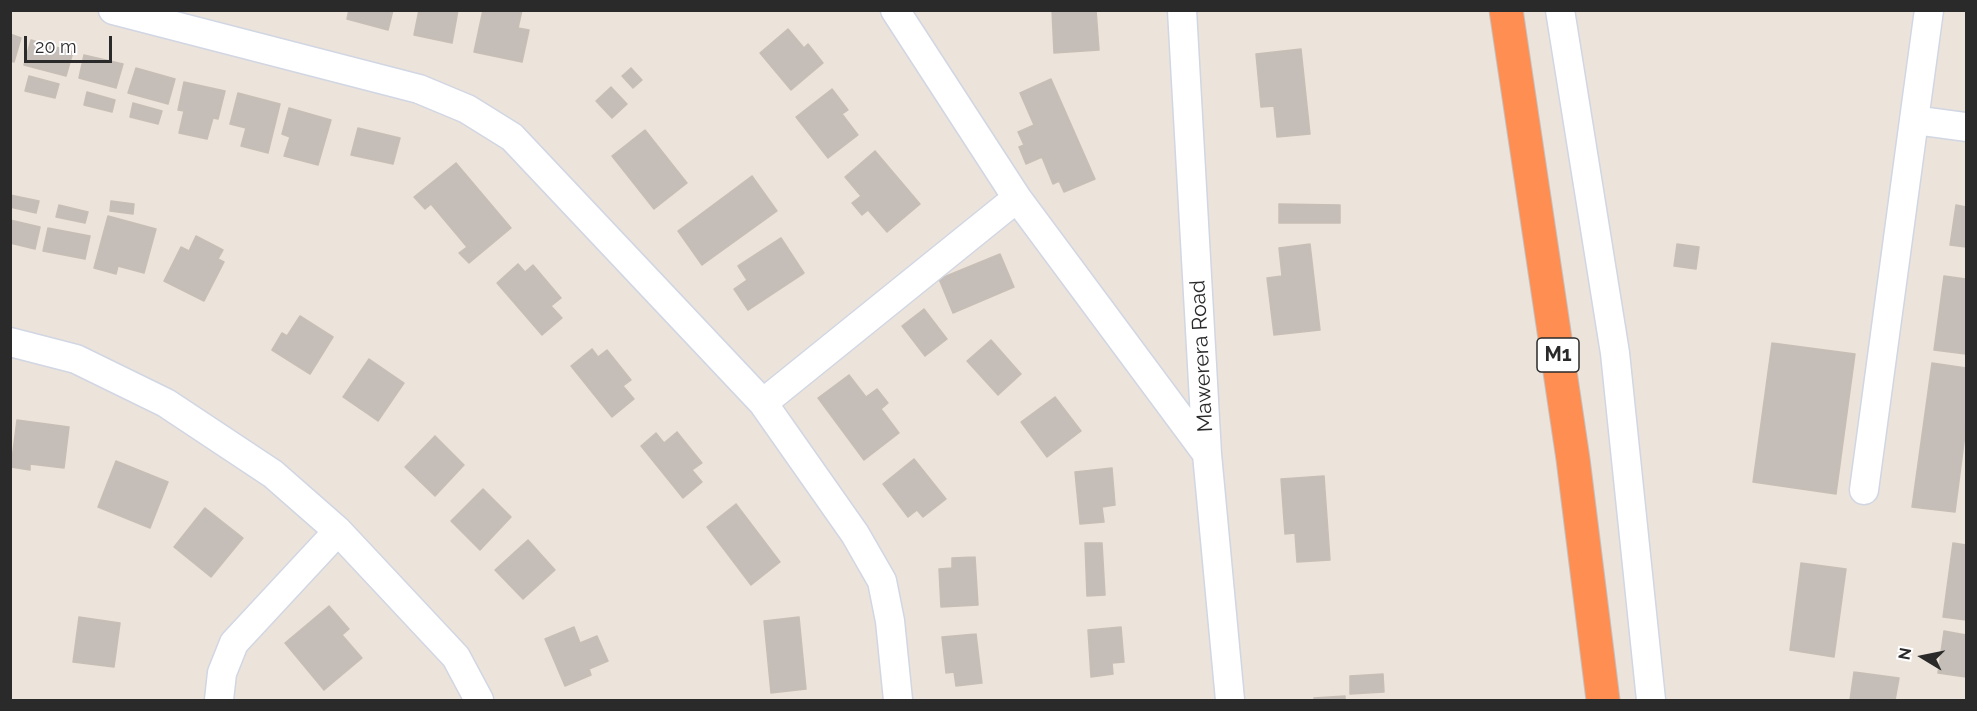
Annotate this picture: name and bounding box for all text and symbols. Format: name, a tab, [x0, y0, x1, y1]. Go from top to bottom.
scale bar	[27, 24, 116, 62]
text: 20 m	[35, 36, 77, 57]
street label: Mawerera Road	[1185, 279, 1219, 433]
road number: M1	[1537, 338, 1579, 372]
north arrow	[1893, 627, 1953, 687]
text: N	[1894, 646, 1915, 661]

